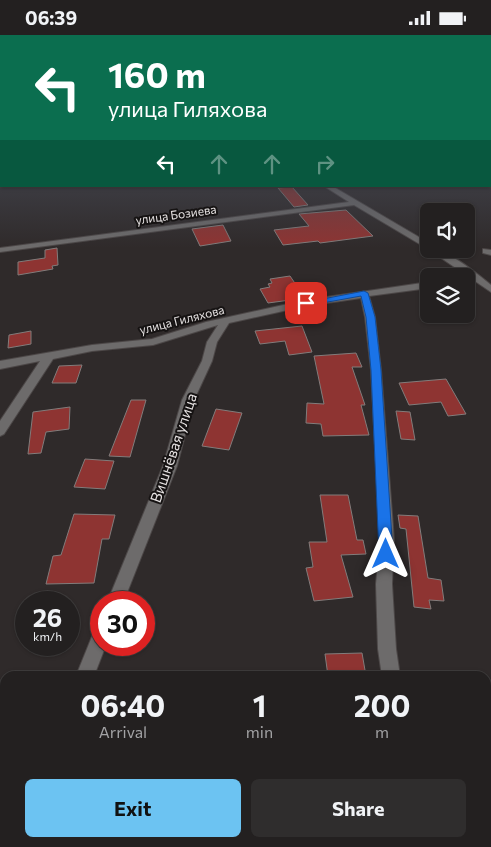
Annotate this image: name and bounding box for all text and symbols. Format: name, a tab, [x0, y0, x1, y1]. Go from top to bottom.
text: 06:39	[25, 6, 77, 29]
text: 160 m	[108, 52, 206, 95]
icon: left	[25, 55, 90, 120]
text: улица Гиляхова	[108, 95, 267, 122]
icon: left	[152, 150, 180, 178]
icon: ahead	[205, 150, 233, 178]
icon: ahead	[258, 150, 286, 178]
icon: right	[311, 150, 339, 178]
street label: улица Бозиева	[135, 201, 217, 227]
map controls	[420, 203, 475, 323]
button: sound	[420, 203, 475, 258]
button: layers	[420, 268, 475, 323]
pin	[285, 282, 327, 324]
icon: arrive	[292, 289, 320, 317]
street label: улица Гиляхова	[138, 302, 226, 336]
street label: Вишнёвая улица	[146, 391, 200, 505]
position arrow	[359, 527, 411, 579]
speed limit sign: 30	[90, 591, 155, 656]
text: 26	[33, 602, 62, 632]
text: km/h	[33, 629, 62, 643]
text: 06:40	[81, 686, 165, 723]
text: 1	[253, 686, 266, 723]
text: 200	[354, 686, 410, 723]
text: Arrival	[99, 722, 147, 741]
text: min	[246, 722, 273, 741]
text: m	[375, 722, 389, 741]
button: Exit	[25, 779, 241, 837]
button: Share	[251, 779, 466, 837]

